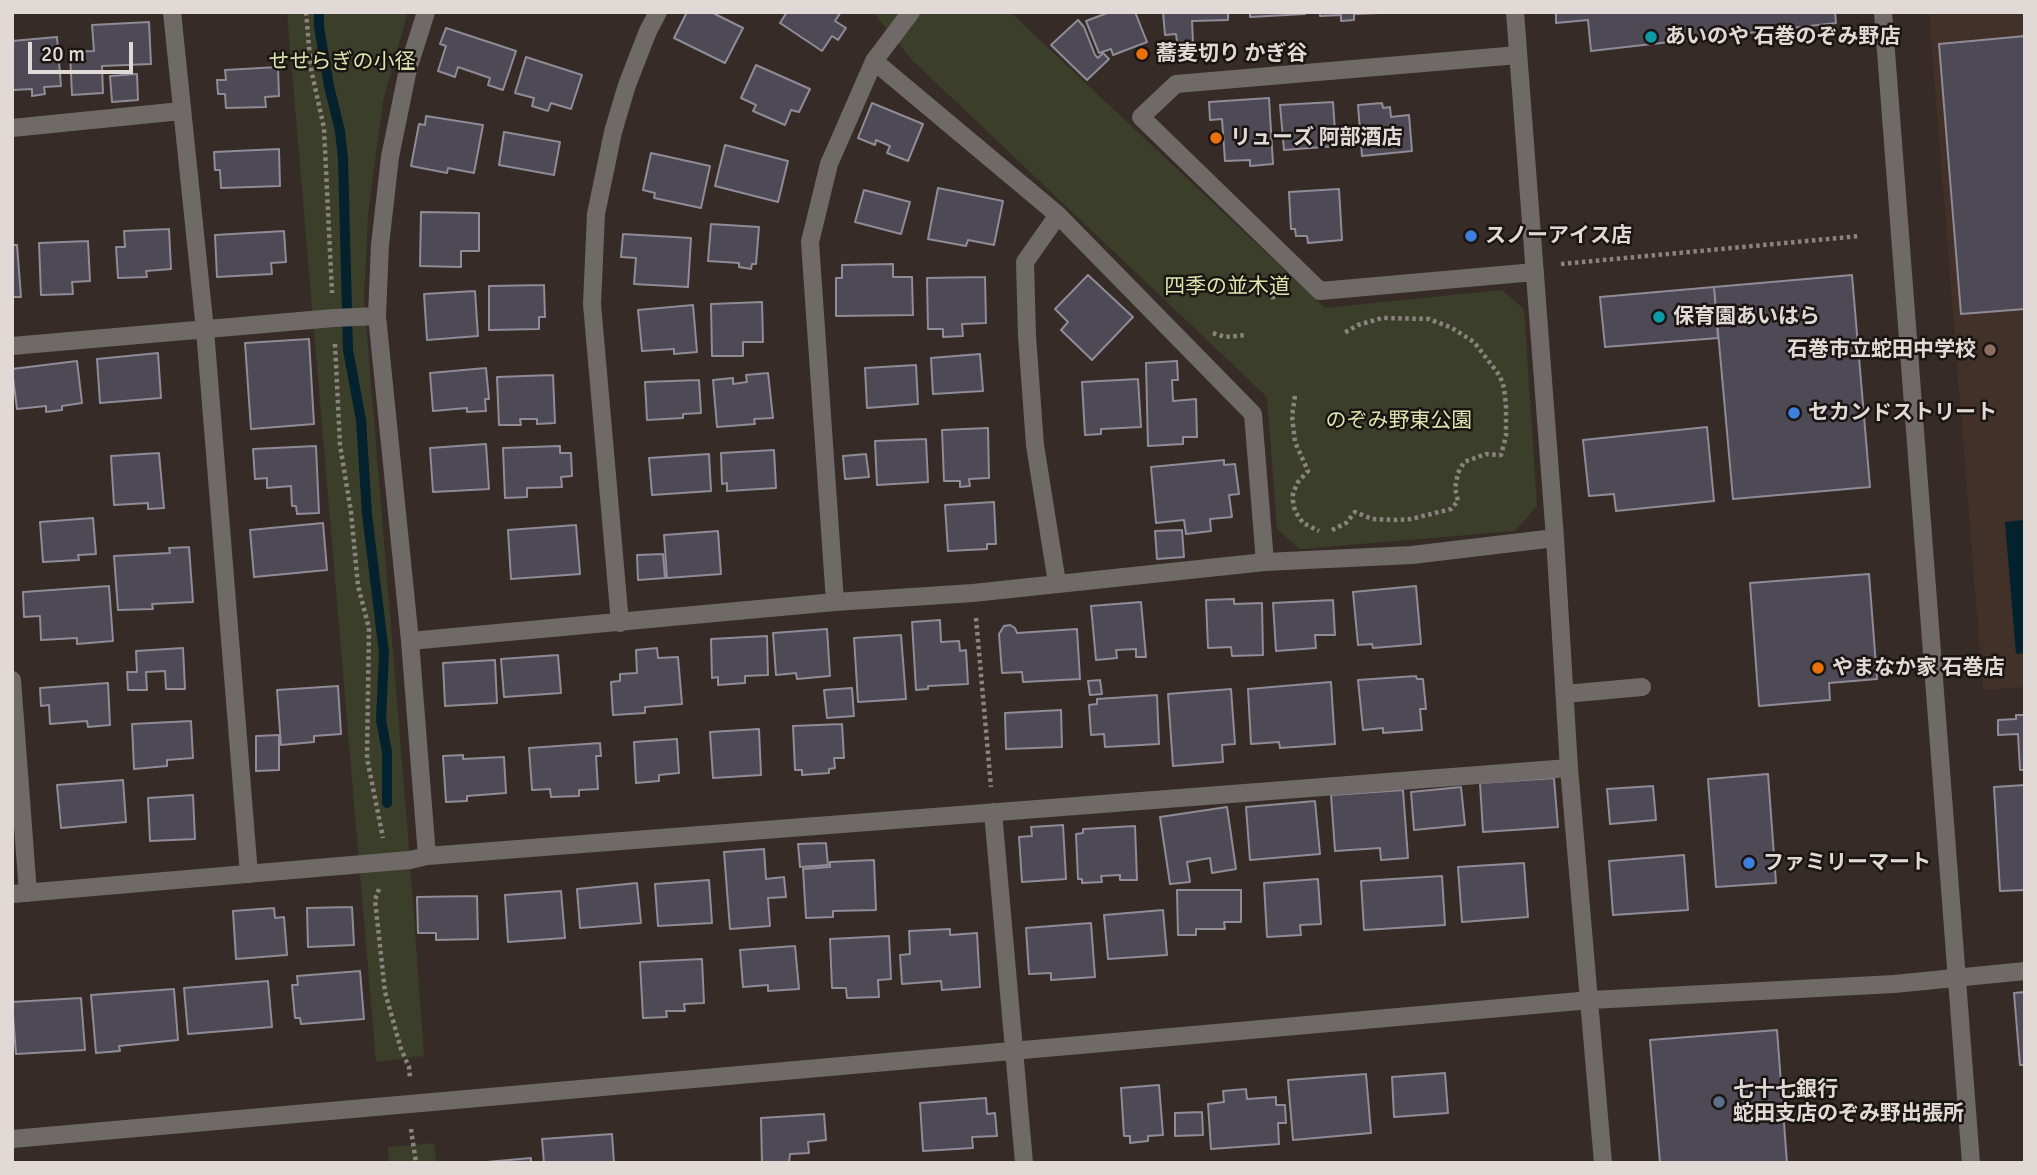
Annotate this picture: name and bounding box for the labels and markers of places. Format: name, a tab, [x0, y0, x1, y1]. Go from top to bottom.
place label: あいのや 石巻のぞみ野店	[1665, 24, 1901, 50]
marker: あいのや 石巻のぞみ野店	[1643, 29, 1659, 45]
place label: 蕎麦切り かぎ谷	[1156, 41, 1308, 67]
marker: 蕎麦切り かぎ谷	[1134, 46, 1150, 62]
place label: リューズ 阿部酒店	[1230, 125, 1403, 151]
marker: リューズ 阿部酒店	[1208, 130, 1224, 146]
place label: スノーアイス店	[1485, 223, 1632, 249]
marker: スノーアイス店	[1463, 228, 1479, 244]
place label: 保育園あいはら	[1673, 304, 1820, 330]
marker: 保育園あいはら	[1651, 309, 1667, 325]
place label: 石巻市立蛇田中学校	[1787, 337, 1976, 363]
marker: 石巻市立蛇田中学校	[1982, 342, 1998, 358]
place label: セカンドストリート	[1808, 400, 1997, 426]
marker: セカンドストリート	[1786, 405, 1802, 421]
place label: やまなか家 石巻店	[1832, 655, 2005, 681]
marker: やまなか家 石巻店	[1810, 660, 1826, 676]
place label: ファミリーマート	[1763, 850, 1931, 876]
marker: ファミリーマート	[1741, 855, 1757, 871]
place label: 七十七銀行 蛇田支店のぞみ野出張所	[1733, 1077, 1964, 1127]
marker: 七十七銀行 蛇田支店のぞみ野出張所	[1711, 1094, 1727, 1110]

